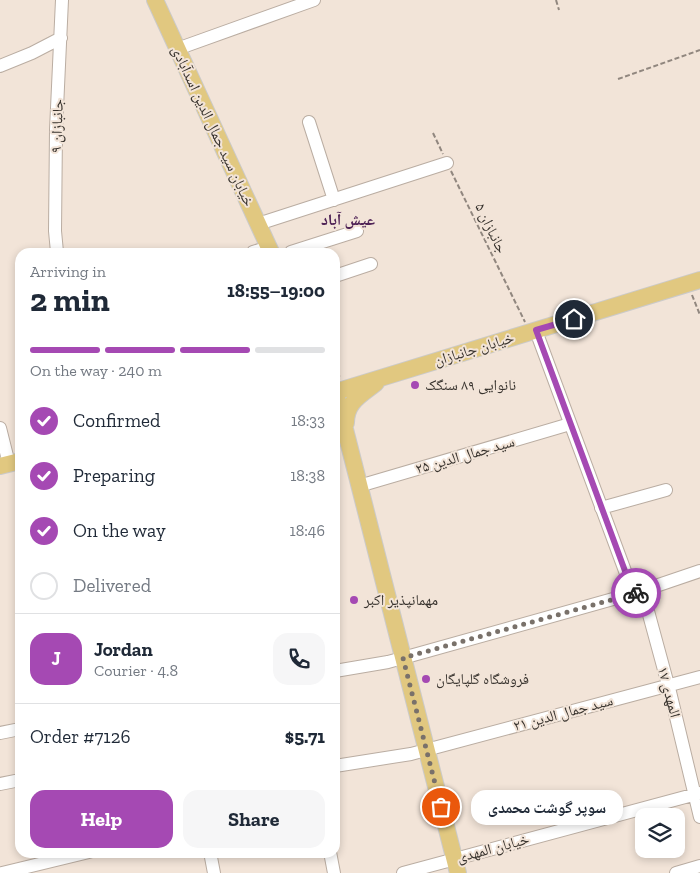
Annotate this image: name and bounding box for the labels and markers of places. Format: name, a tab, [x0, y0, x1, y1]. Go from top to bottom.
pin	[553, 298, 595, 340]
place label: نانوایی ۸۹ سنگک	[425, 376, 516, 395]
marker: نانوایی ۸۹ سنگک	[409, 379, 421, 391]
place label: مهمانپذیر اکبر	[363, 591, 438, 609]
marker: مهمانپذیر اکبر	[348, 594, 360, 606]
place label: فروشگاه گلپایگان	[436, 670, 529, 689]
marker: فروشگاه گلپایگان	[420, 673, 432, 685]
pin	[420, 786, 462, 828]
callout: سوپر گوشت محمدی	[471, 790, 624, 824]

